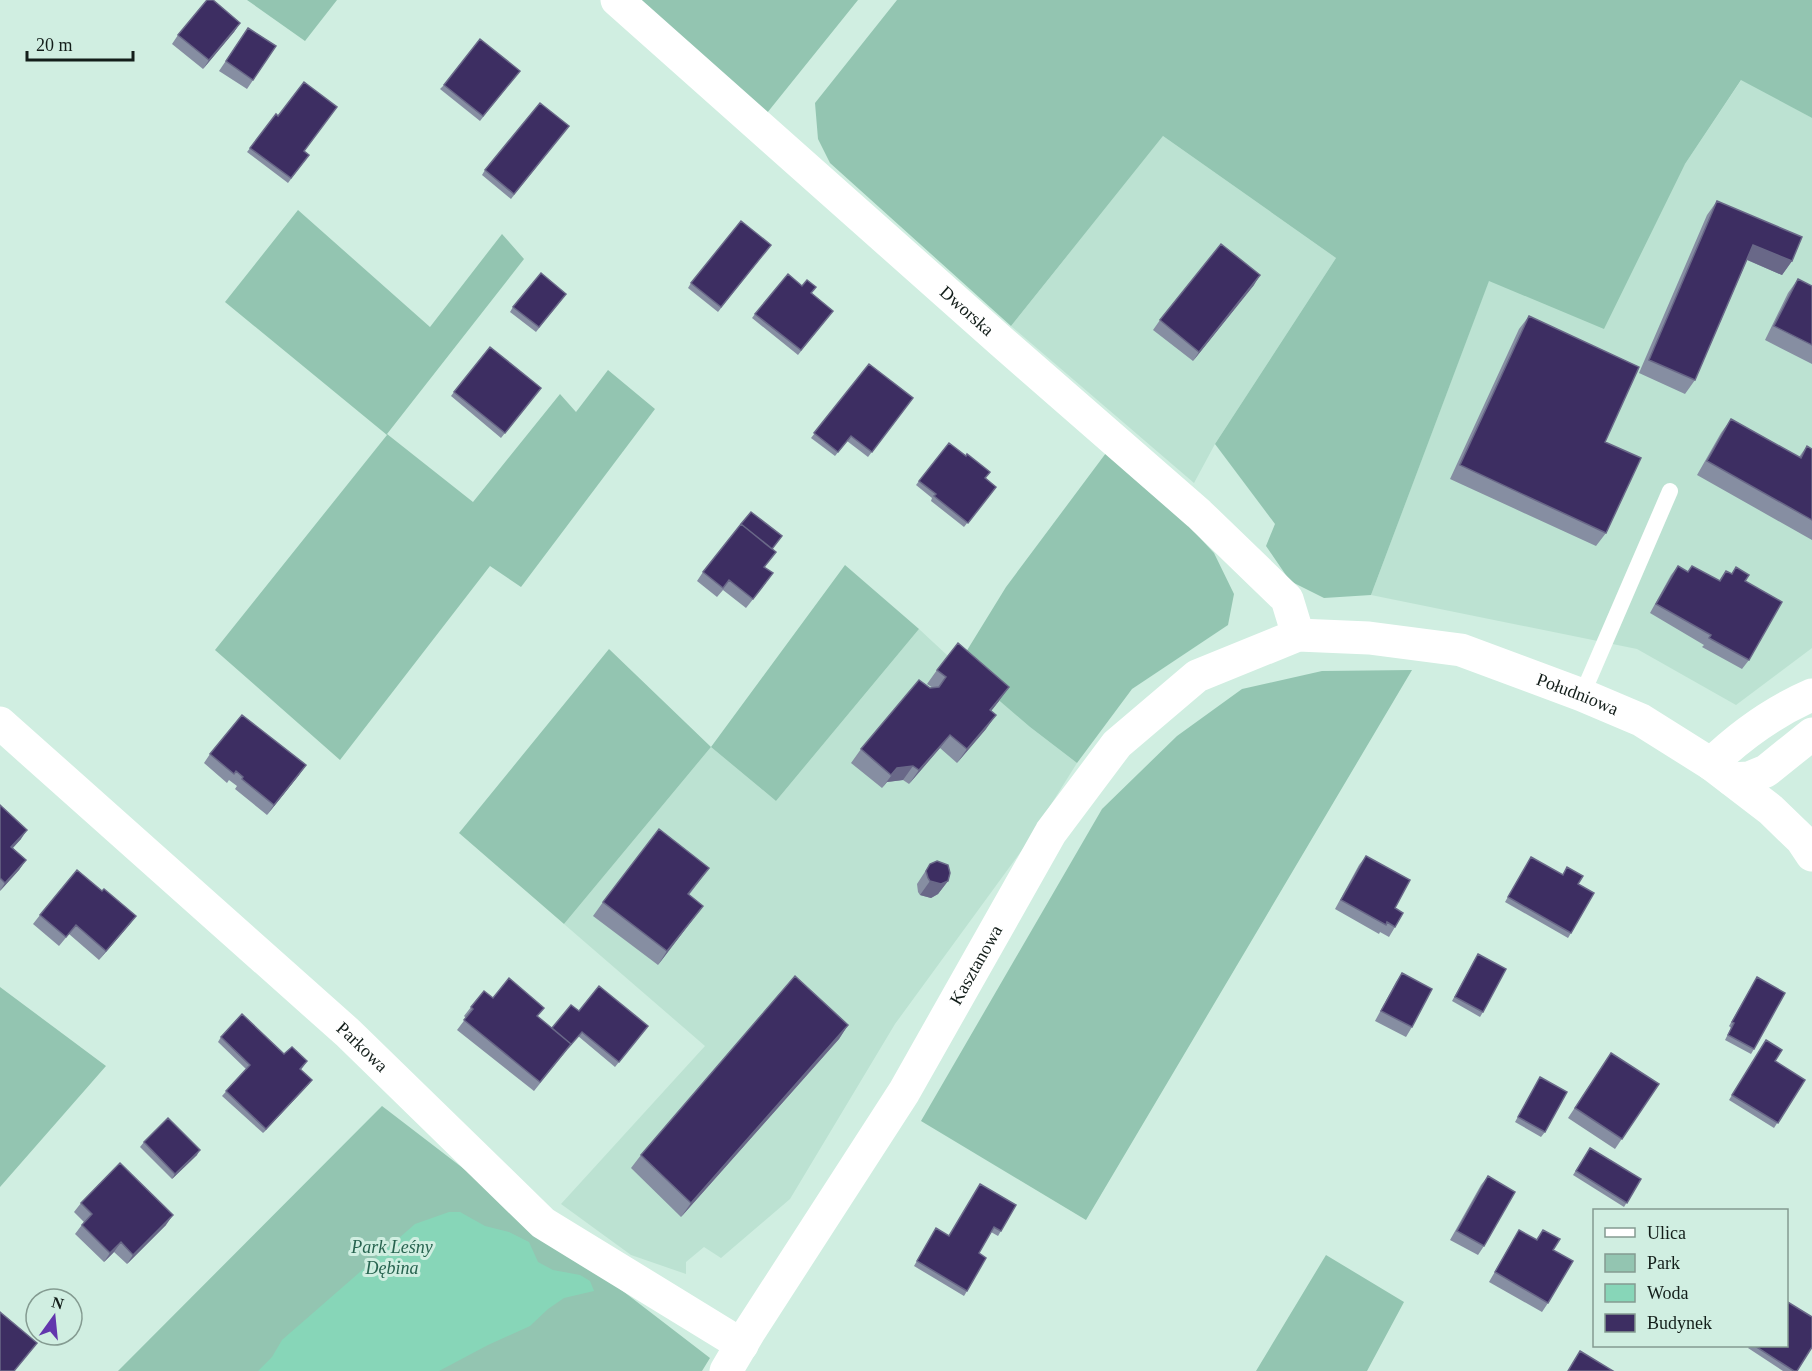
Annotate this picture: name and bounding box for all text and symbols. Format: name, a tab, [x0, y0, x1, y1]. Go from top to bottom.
scale bar	[27, 24, 134, 62]
text: 20 m	[36, 35, 73, 55]
street label: Dworska	[936, 282, 998, 340]
street label: Południowa	[1534, 669, 1621, 719]
street label: Kasztanowa	[945, 922, 1006, 1008]
street label: Parkowa	[333, 1018, 392, 1076]
legend	[1593, 1209, 1788, 1347]
text: Ulica	[1647, 1223, 1686, 1243]
park label: Park Leśny Dębina	[350, 1237, 433, 1278]
text: Park	[1647, 1253, 1680, 1273]
text: Woda	[1647, 1283, 1689, 1303]
north arrow	[24, 1287, 84, 1347]
text: N	[50, 1293, 66, 1313]
text: Budynek	[1647, 1313, 1712, 1333]

